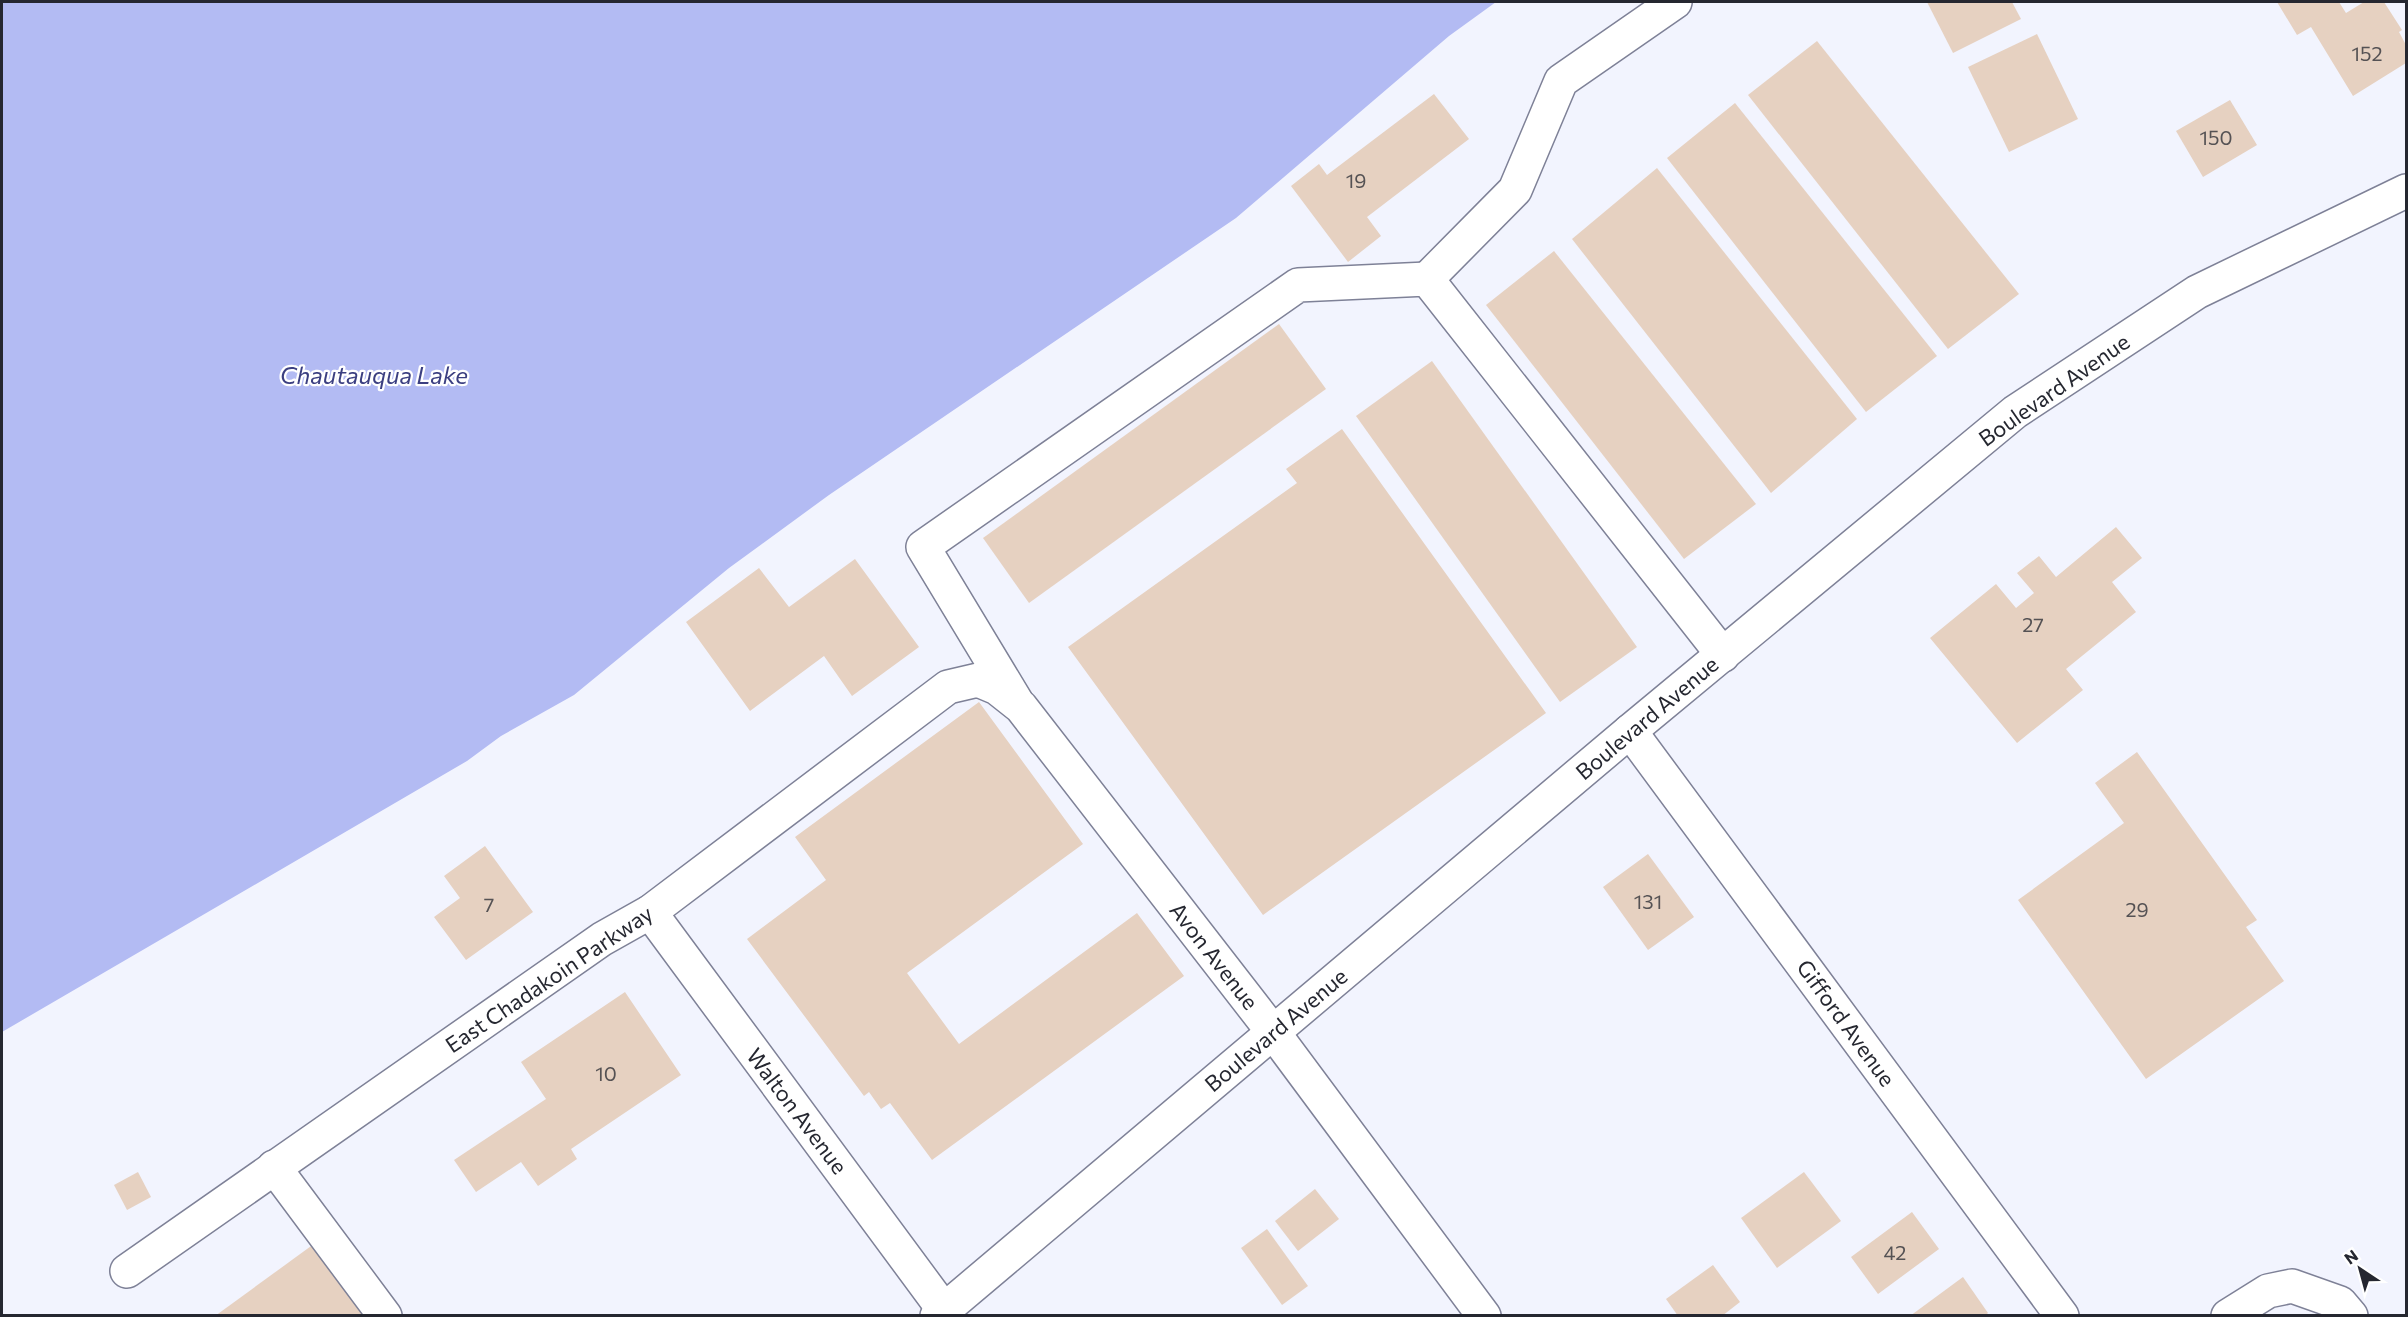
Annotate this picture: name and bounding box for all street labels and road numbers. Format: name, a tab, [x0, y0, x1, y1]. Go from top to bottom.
street label: Boulevard Avenue	[1973, 328, 2134, 452]
street label: Boulevard Avenue	[1570, 650, 1723, 785]
street label: Avon Avenue	[1164, 897, 1265, 1015]
street label: East Chadakoin Parkway	[440, 899, 658, 1058]
street label: Gifford Avenue	[1791, 954, 1901, 1091]
street label: Boulevard Avenue	[1199, 962, 1352, 1097]
street label: Walton Avenue	[741, 1042, 853, 1179]

